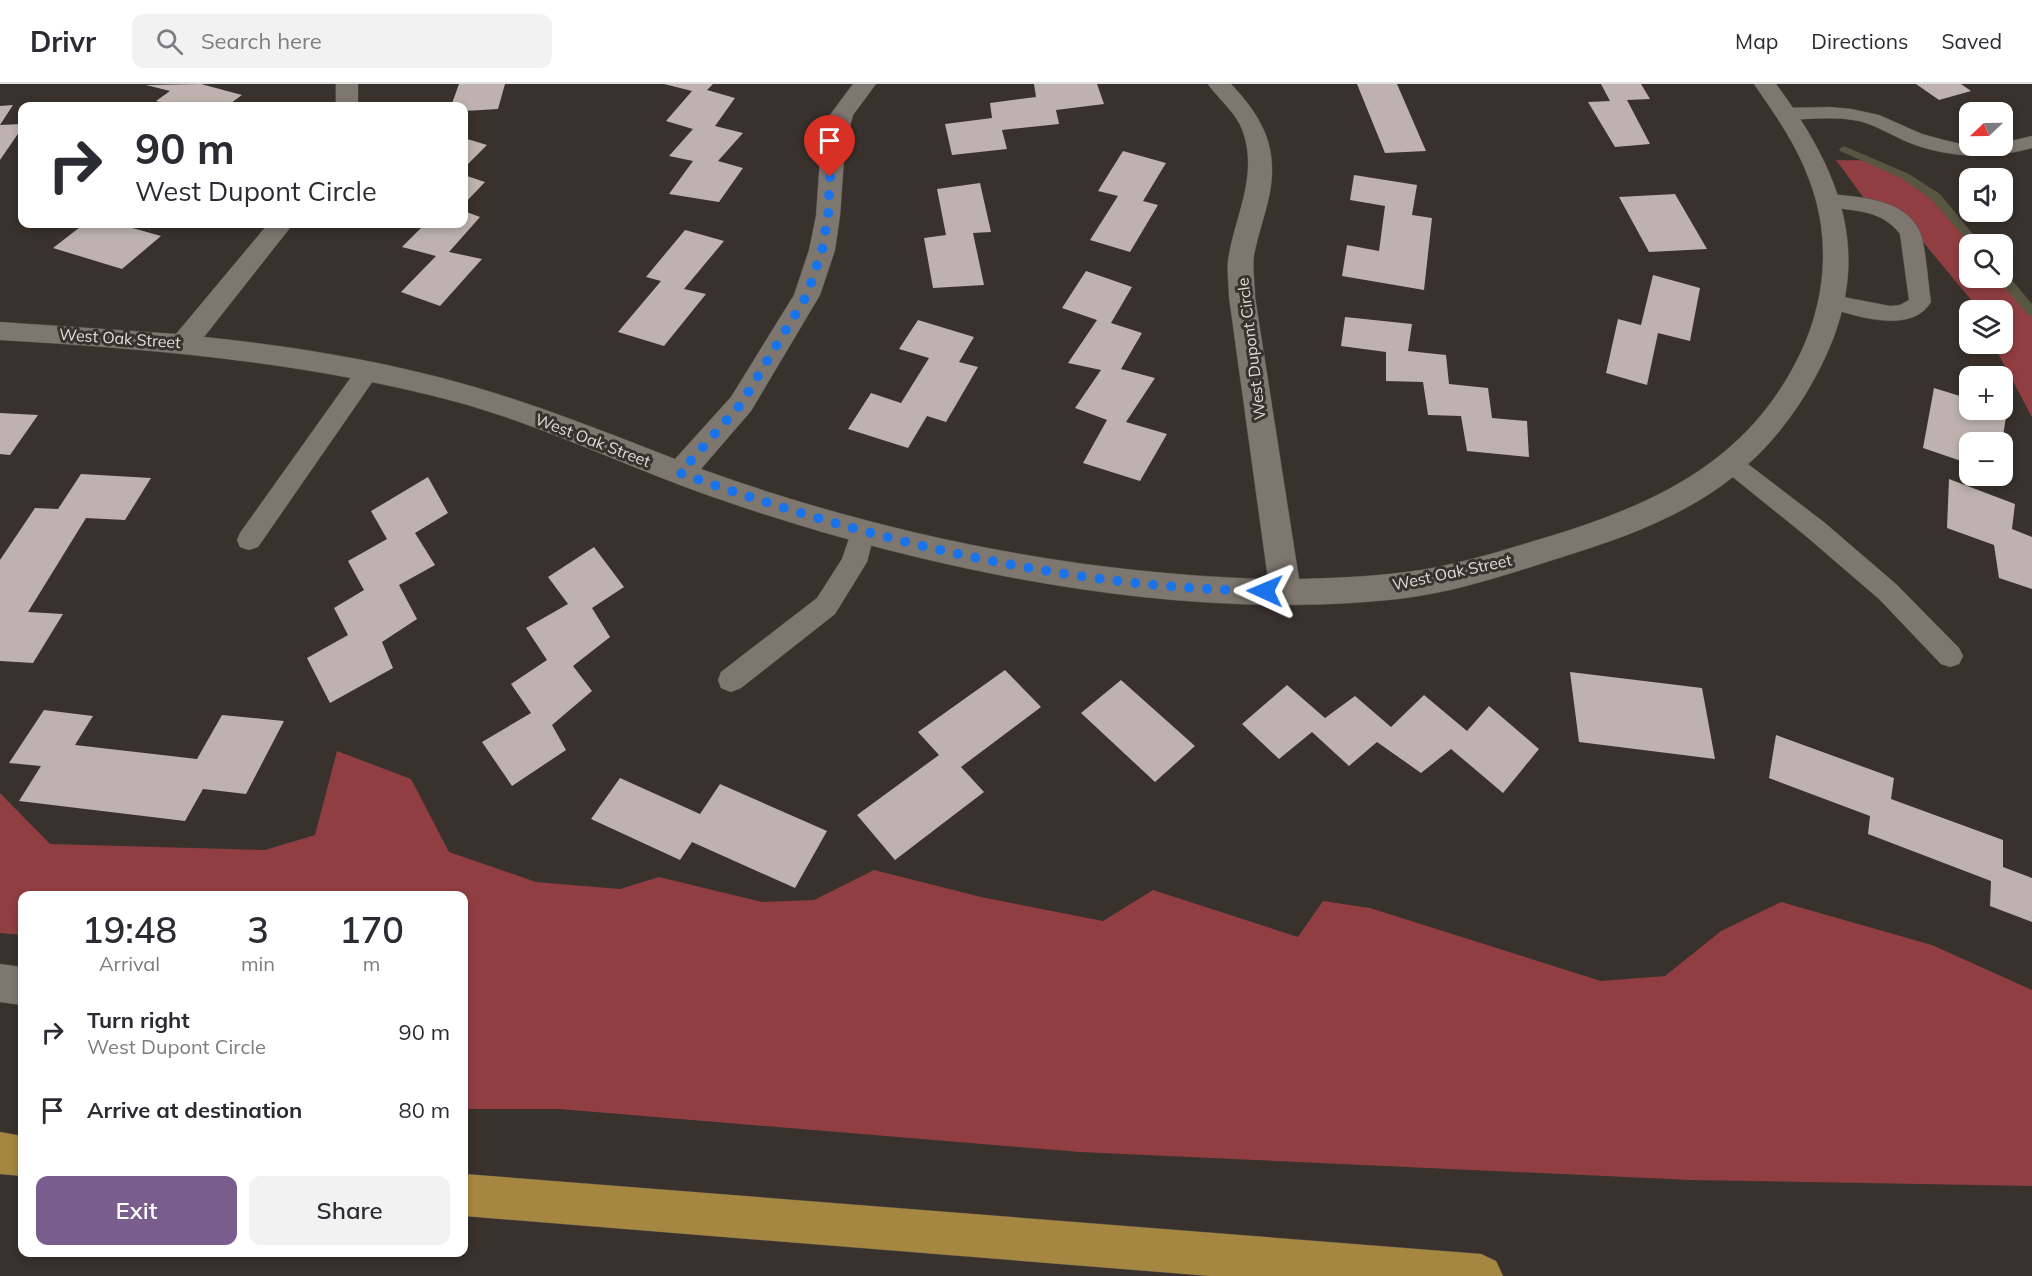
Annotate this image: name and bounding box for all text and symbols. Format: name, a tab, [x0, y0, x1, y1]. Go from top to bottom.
search box	[132, 14, 552, 68]
text: Drivr	[30, 24, 96, 59]
icon: search	[153, 25, 186, 58]
text: Search here	[201, 27, 322, 55]
text: Map	[1735, 28, 1778, 54]
text: Directions	[1811, 28, 1908, 54]
text: Saved	[1941, 28, 2002, 54]
north arrow	[1959, 102, 2013, 156]
map controls	[1959, 102, 2013, 486]
pin	[804, 115, 855, 177]
text: 90 m	[135, 122, 235, 175]
icon: arrive	[813, 124, 846, 157]
icon: right	[36, 126, 114, 204]
button: sound	[1959, 168, 2013, 222]
text: West Dupont Circle	[135, 174, 377, 208]
button: search	[1959, 234, 2013, 288]
street label: West Dupont Circle	[1232, 277, 1270, 421]
button: layers	[1959, 300, 2013, 354]
street label: West Oak Street	[59, 324, 182, 352]
button: +	[1959, 366, 2013, 420]
street label: West Oak Street	[533, 409, 654, 471]
button: −	[1959, 432, 2013, 486]
street label: West Oak Street	[1390, 549, 1514, 594]
position arrow	[1233, 559, 1297, 623]
text: 19:48	[82, 907, 177, 952]
text: 3	[247, 907, 269, 952]
text: 170	[339, 907, 404, 952]
text: Arrival	[99, 951, 160, 976]
text: min	[241, 951, 275, 976]
text: m	[363, 951, 380, 976]
text: Turn right	[87, 1006, 190, 1034]
icon: right	[36, 1016, 69, 1049]
text: 90 m	[399, 1018, 450, 1046]
text: West Dupont Circle	[87, 1034, 266, 1059]
icon: arrive	[36, 1094, 69, 1127]
text: Arrive at destination	[87, 1096, 302, 1124]
text: 80 m	[399, 1096, 450, 1124]
button: Exit	[36, 1176, 237, 1245]
button: Share	[249, 1176, 450, 1245]

